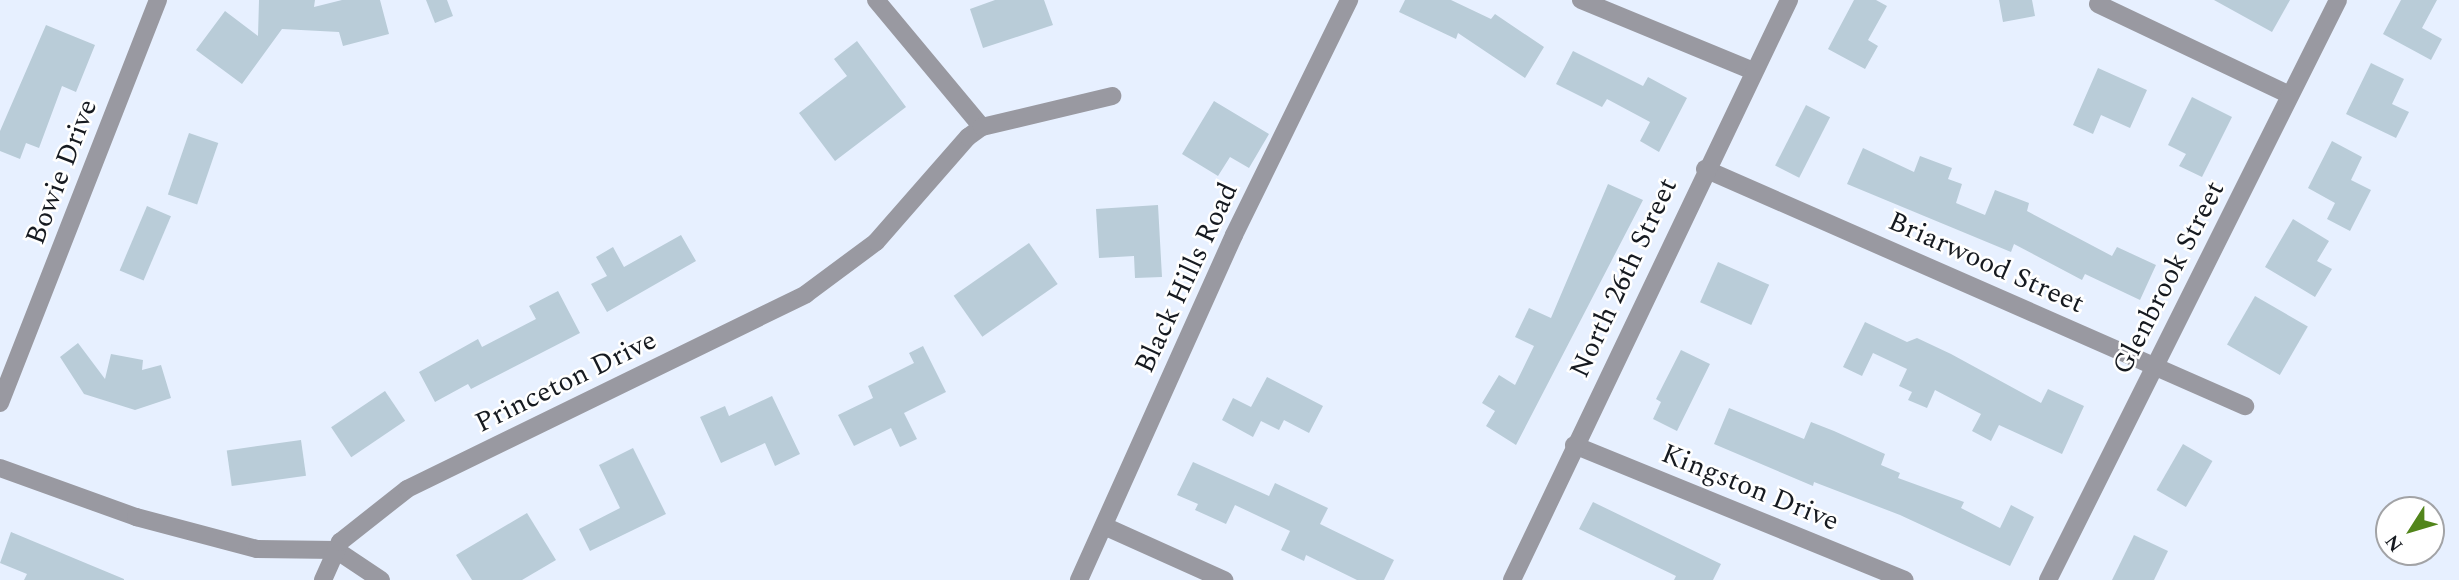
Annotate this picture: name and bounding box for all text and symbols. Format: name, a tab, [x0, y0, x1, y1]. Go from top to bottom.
street label: Bowie Drive	[19, 95, 105, 249]
street label: North 26th Street	[1563, 173, 1685, 383]
street label: Glenbrook Street	[2106, 176, 2232, 380]
street label: Black Hills Road	[1128, 177, 1246, 379]
street label: Briarwood Street	[1883, 205, 2089, 321]
street label: Princeton Drive	[470, 324, 662, 440]
street label: Kingston Drive	[1656, 437, 1844, 539]
north arrow	[2375, 496, 2445, 566]
text: N	[2378, 528, 2411, 558]

